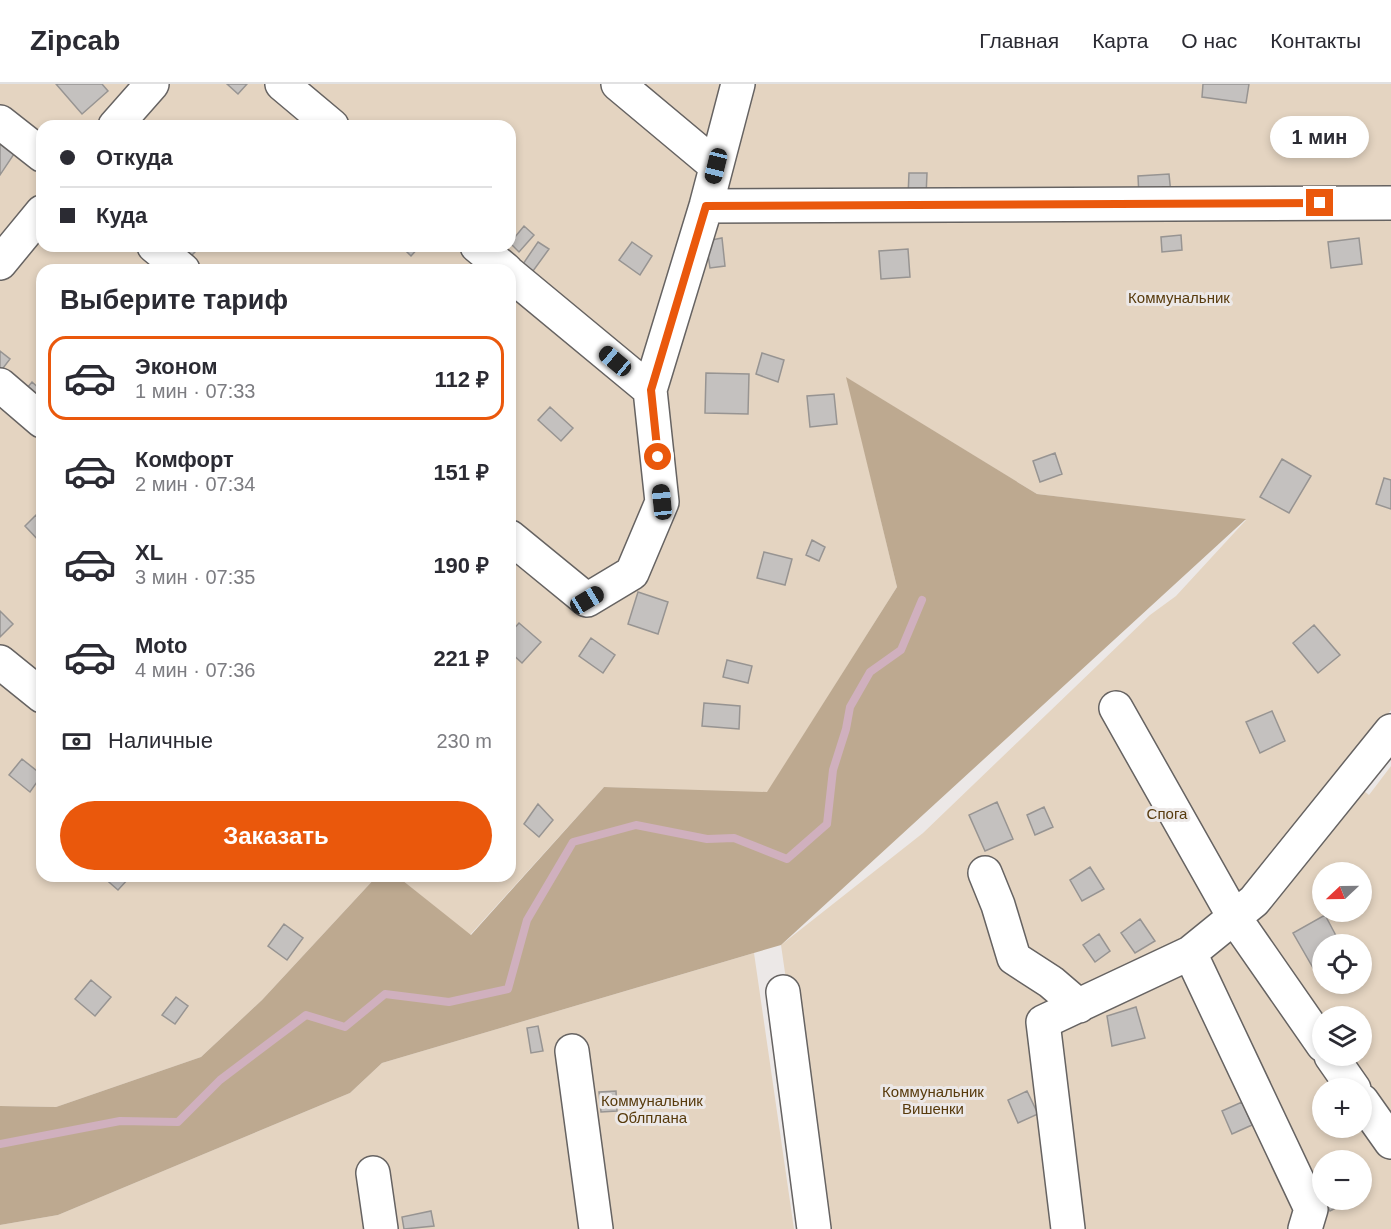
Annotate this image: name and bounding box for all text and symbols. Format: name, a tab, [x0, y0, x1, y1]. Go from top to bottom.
text: Zipcab	[30, 25, 120, 56]
text: Главная	[979, 29, 1059, 52]
text: Карта	[1092, 29, 1148, 52]
text: О нас	[1181, 29, 1237, 52]
text: Контакты	[1270, 29, 1361, 52]
callout: 1 мин	[1270, 116, 1370, 158]
text: 1 мин	[1292, 126, 1347, 148]
text: Откуда	[96, 145, 173, 170]
car	[703, 146, 729, 186]
route end	[1306, 189, 1333, 216]
text: Куда	[96, 203, 147, 228]
text: Выберите тариф	[60, 285, 288, 315]
park label: Коммунальник	[1128, 289, 1230, 306]
car	[595, 343, 635, 379]
icon: car	[63, 351, 117, 405]
text: Эконом	[135, 354, 218, 379]
text: 112 ₽	[435, 367, 489, 392]
text: 1 мин · 07:33	[135, 380, 255, 402]
route start	[644, 443, 671, 470]
icon: car	[63, 444, 117, 498]
text: Комфорт	[135, 447, 234, 472]
text: 151 ₽	[433, 460, 489, 485]
text: 2 мин · 07:34	[135, 473, 255, 495]
car	[651, 483, 673, 521]
icon: car	[63, 537, 117, 591]
text: XL	[135, 540, 163, 565]
text: 190 ₽	[433, 553, 489, 578]
text: 3 мин · 07:35	[135, 566, 255, 588]
car	[567, 583, 607, 617]
icon: car	[63, 630, 117, 684]
text: Moto	[135, 633, 188, 658]
text: 221 ₽	[433, 646, 489, 671]
text: 4 мин · 07:36	[135, 659, 255, 681]
icon: cash	[60, 725, 93, 758]
text: Наличные	[108, 728, 213, 753]
text: 230 m	[436, 730, 492, 752]
button: Заказать	[60, 801, 492, 870]
park label: Спога	[1147, 805, 1188, 822]
north arrow	[1312, 862, 1372, 922]
map controls	[1312, 862, 1372, 1210]
button: locate	[1312, 934, 1372, 994]
button: layers	[1312, 1006, 1372, 1066]
button: +	[1312, 1078, 1372, 1138]
park label: Коммунальник Вишенки	[882, 1083, 984, 1117]
park label: Коммунальник Облплана	[601, 1092, 703, 1126]
button: −	[1312, 1150, 1372, 1210]

